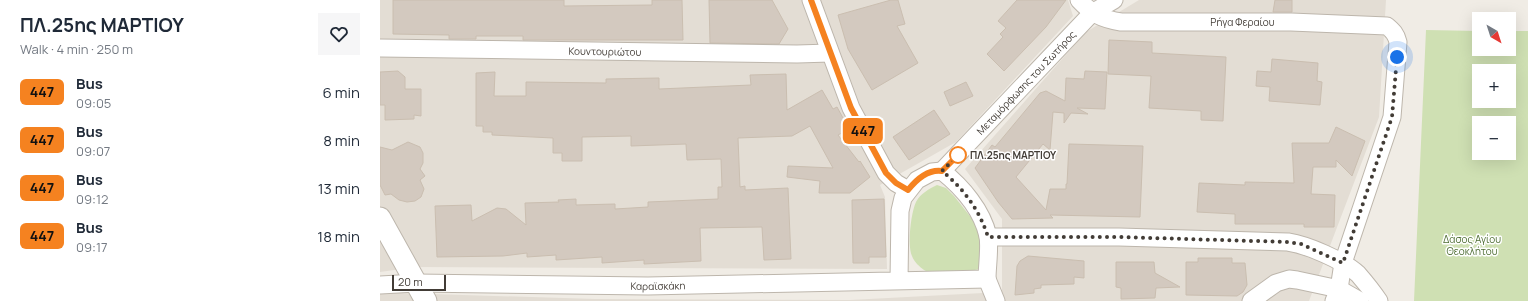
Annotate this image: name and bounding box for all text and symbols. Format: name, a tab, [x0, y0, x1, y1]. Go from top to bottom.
text: ΠΛ.25ης ΜΑΡΤΙΟΥ	[20, 12, 184, 38]
north arrow	[1472, 12, 1516, 56]
map controls	[1472, 12, 1516, 160]
button: heart	[318, 13, 360, 55]
street label: Ρήγα Φεραίου	[1210, 15, 1275, 29]
street label: Μεταμόρφωσης του Σωτήρος	[973, 27, 1079, 138]
text: Walk · 4 min · 250 m	[20, 40, 133, 58]
street label: Κουντουριώτου	[568, 44, 642, 59]
your location	[1387, 47, 1407, 67]
button: +	[1472, 64, 1516, 108]
text: Bus	[76, 73, 103, 94]
text: 447	[30, 82, 54, 101]
text: 6 min	[323, 82, 360, 103]
text: 09:05	[76, 94, 111, 112]
button: −	[1472, 116, 1516, 160]
line badge: 447	[840, 118, 886, 144]
text: Bus	[76, 121, 103, 142]
text: 447	[851, 121, 875, 140]
text: 447	[30, 130, 54, 149]
text: 8 min	[323, 130, 360, 151]
text: 09:07	[76, 142, 110, 160]
marker: ΠΛ.25ης ΜΑΡΤΙΟΥ	[949, 146, 967, 164]
place label: ΠΛ.25ης ΜΑΡΤΙΟΥ	[970, 148, 1057, 162]
text: Bus	[76, 169, 103, 190]
text: 447	[30, 178, 54, 197]
text: 13 min	[318, 178, 360, 199]
text: 09:12	[76, 190, 108, 208]
text: Bus	[76, 217, 103, 238]
text: 447	[30, 226, 54, 245]
text: 18 min	[317, 226, 360, 247]
park label: Δάσος Αγίου Θεοκλήτου	[1443, 232, 1501, 258]
text: 09:17	[76, 238, 107, 256]
scale bar	[392, 273, 446, 292]
text: 20 m	[398, 274, 423, 289]
street label: Καραϊσκάκη	[630, 278, 686, 293]

